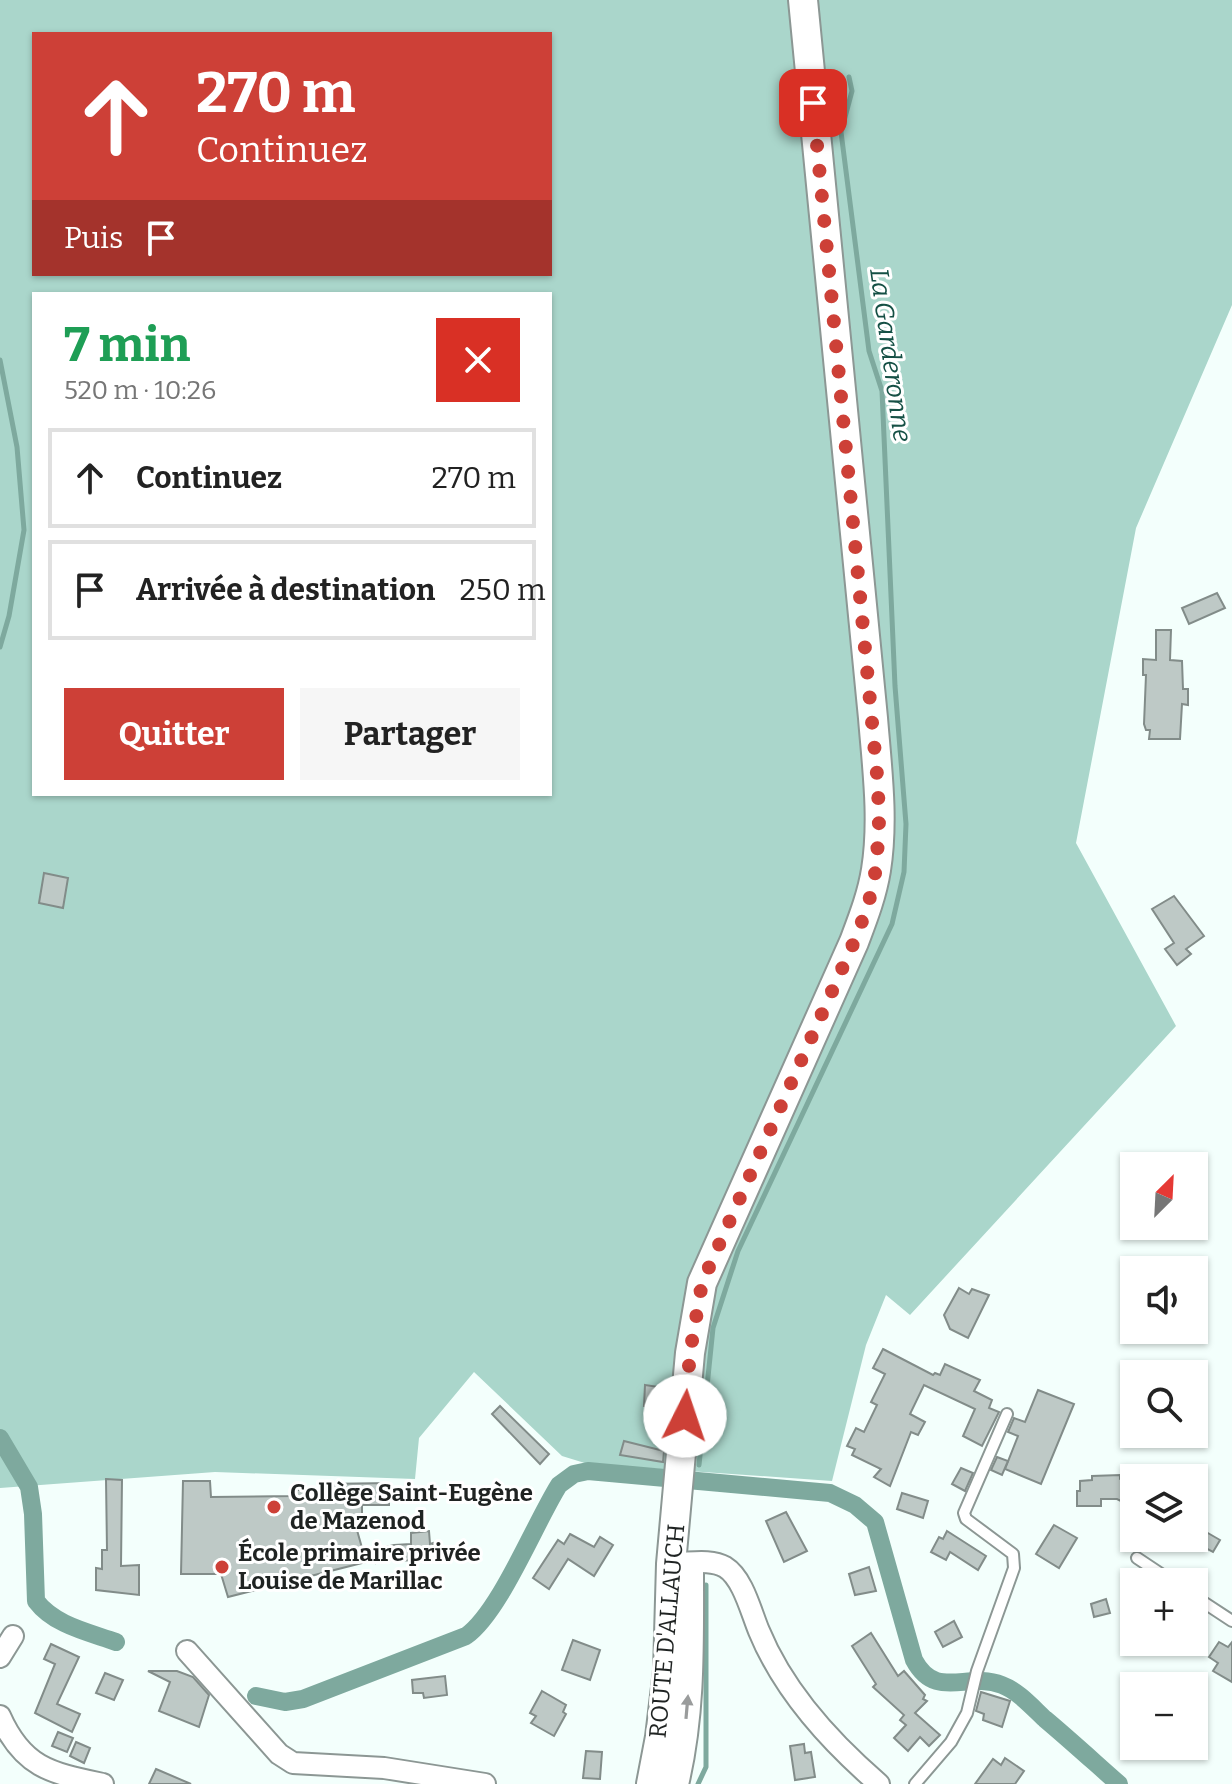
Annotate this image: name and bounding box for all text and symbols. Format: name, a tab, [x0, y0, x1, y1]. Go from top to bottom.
text: 270 m	[196, 60, 356, 127]
icon: ahead	[64, 64, 168, 168]
pin	[779, 69, 847, 137]
icon: arrive	[791, 81, 835, 125]
text: Continuez	[196, 128, 368, 172]
icon: arrive	[139, 216, 183, 260]
text: Puis	[64, 220, 123, 256]
water label: La Garderonne	[863, 266, 918, 444]
text: 7 min	[64, 316, 190, 374]
button: close	[436, 318, 520, 402]
text: 520 m · 10:26	[64, 375, 216, 406]
icon: ahead	[68, 456, 112, 500]
text: Continuez	[136, 460, 282, 496]
text: 270 m	[432, 460, 516, 496]
icon: arrive	[68, 568, 112, 612]
text: Arrivée à destination	[136, 572, 435, 608]
text: 250 m	[459, 572, 546, 608]
button: Quitter	[64, 688, 284, 780]
button: Partager	[300, 688, 520, 780]
north arrow	[1120, 1152, 1208, 1240]
map controls	[1120, 1152, 1208, 1760]
button: sound	[1120, 1256, 1208, 1344]
button: search	[1120, 1360, 1208, 1448]
position arrow	[643, 1374, 727, 1458]
button: layers	[1120, 1464, 1208, 1552]
place label: Collège Saint-Eugène de Mazenod	[290, 1479, 533, 1535]
marker: Collège Saint-Eugène de Mazenod	[265, 1498, 283, 1516]
street label: ROUTE D'ALLAUCH	[644, 1523, 690, 1739]
place label: École primaire privée Louise de Marillac	[238, 1537, 481, 1595]
marker: École primaire privée Louise de Marillac	[213, 1558, 231, 1576]
button: +	[1120, 1568, 1208, 1656]
button: −	[1120, 1672, 1208, 1760]
one-way arrow	[681, 1694, 694, 1719]

